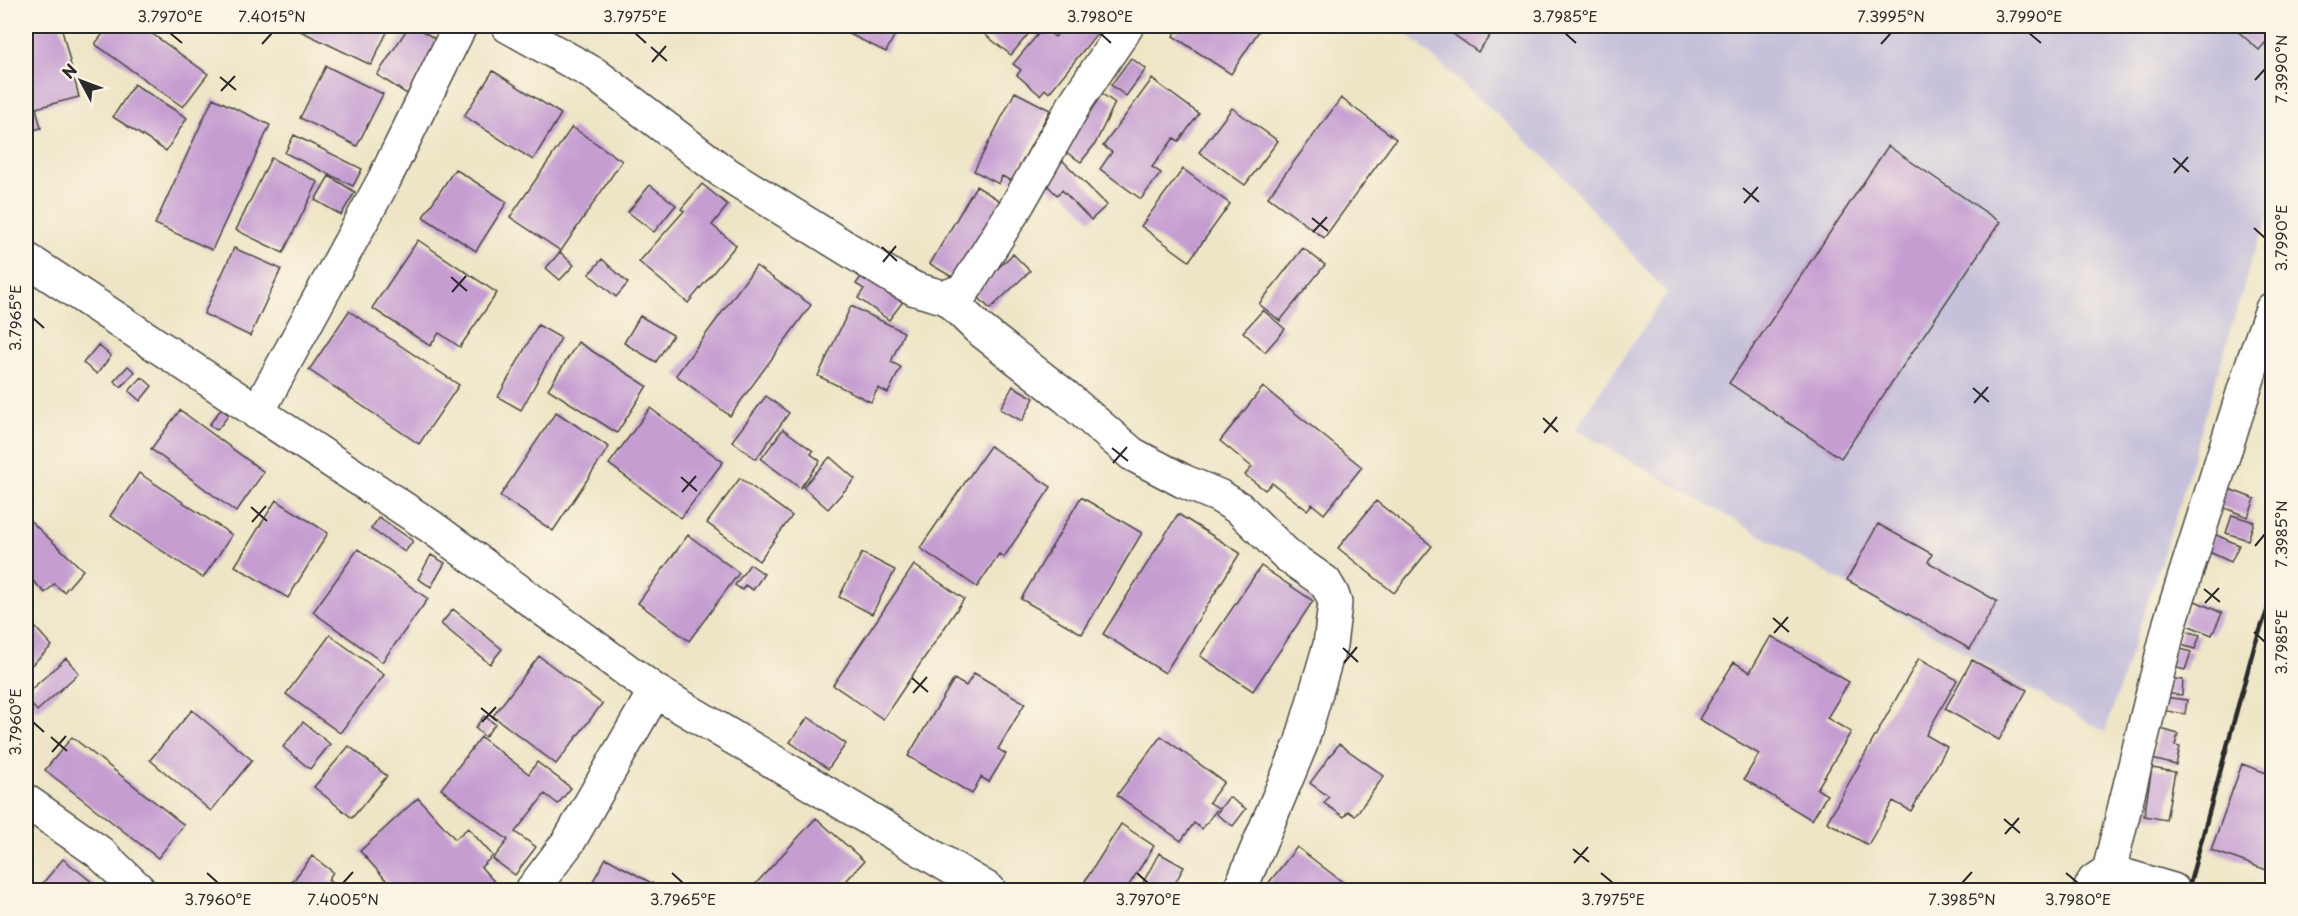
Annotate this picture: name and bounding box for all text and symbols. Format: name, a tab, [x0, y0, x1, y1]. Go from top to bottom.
text: 3.7970°E	[137, 4, 203, 27]
text: 7.4015°N	[238, 4, 306, 27]
text: 3.7975°E	[603, 4, 667, 27]
text: 3.7980°E	[1067, 4, 1133, 27]
text: 3.7985°E	[1532, 4, 1598, 27]
text: 7.3995°N	[1857, 4, 1925, 27]
text: 3.7990°E	[1995, 4, 2063, 27]
text: 7.3990°N	[2269, 34, 2292, 104]
north arrow	[51, 51, 111, 111]
text: N	[56, 58, 82, 83]
text: 3.7990°E	[2269, 204, 2292, 272]
text: 3.7965°E	[3, 285, 26, 351]
text: 7.3985°N	[2269, 500, 2292, 568]
text: 3.7985°E	[2269, 609, 2292, 675]
text: 3.7960°E	[3, 688, 26, 756]
text: 3.7960°E	[184, 887, 252, 910]
text: 7.4005°N	[307, 887, 379, 910]
text: 3.7965°E	[650, 887, 716, 910]
text: 3.7970°E	[1115, 887, 1181, 910]
text: 3.7975°E	[1581, 887, 1645, 910]
text: 7.3985°N	[1928, 887, 1996, 910]
text: 3.7980°E	[2045, 887, 2111, 910]

